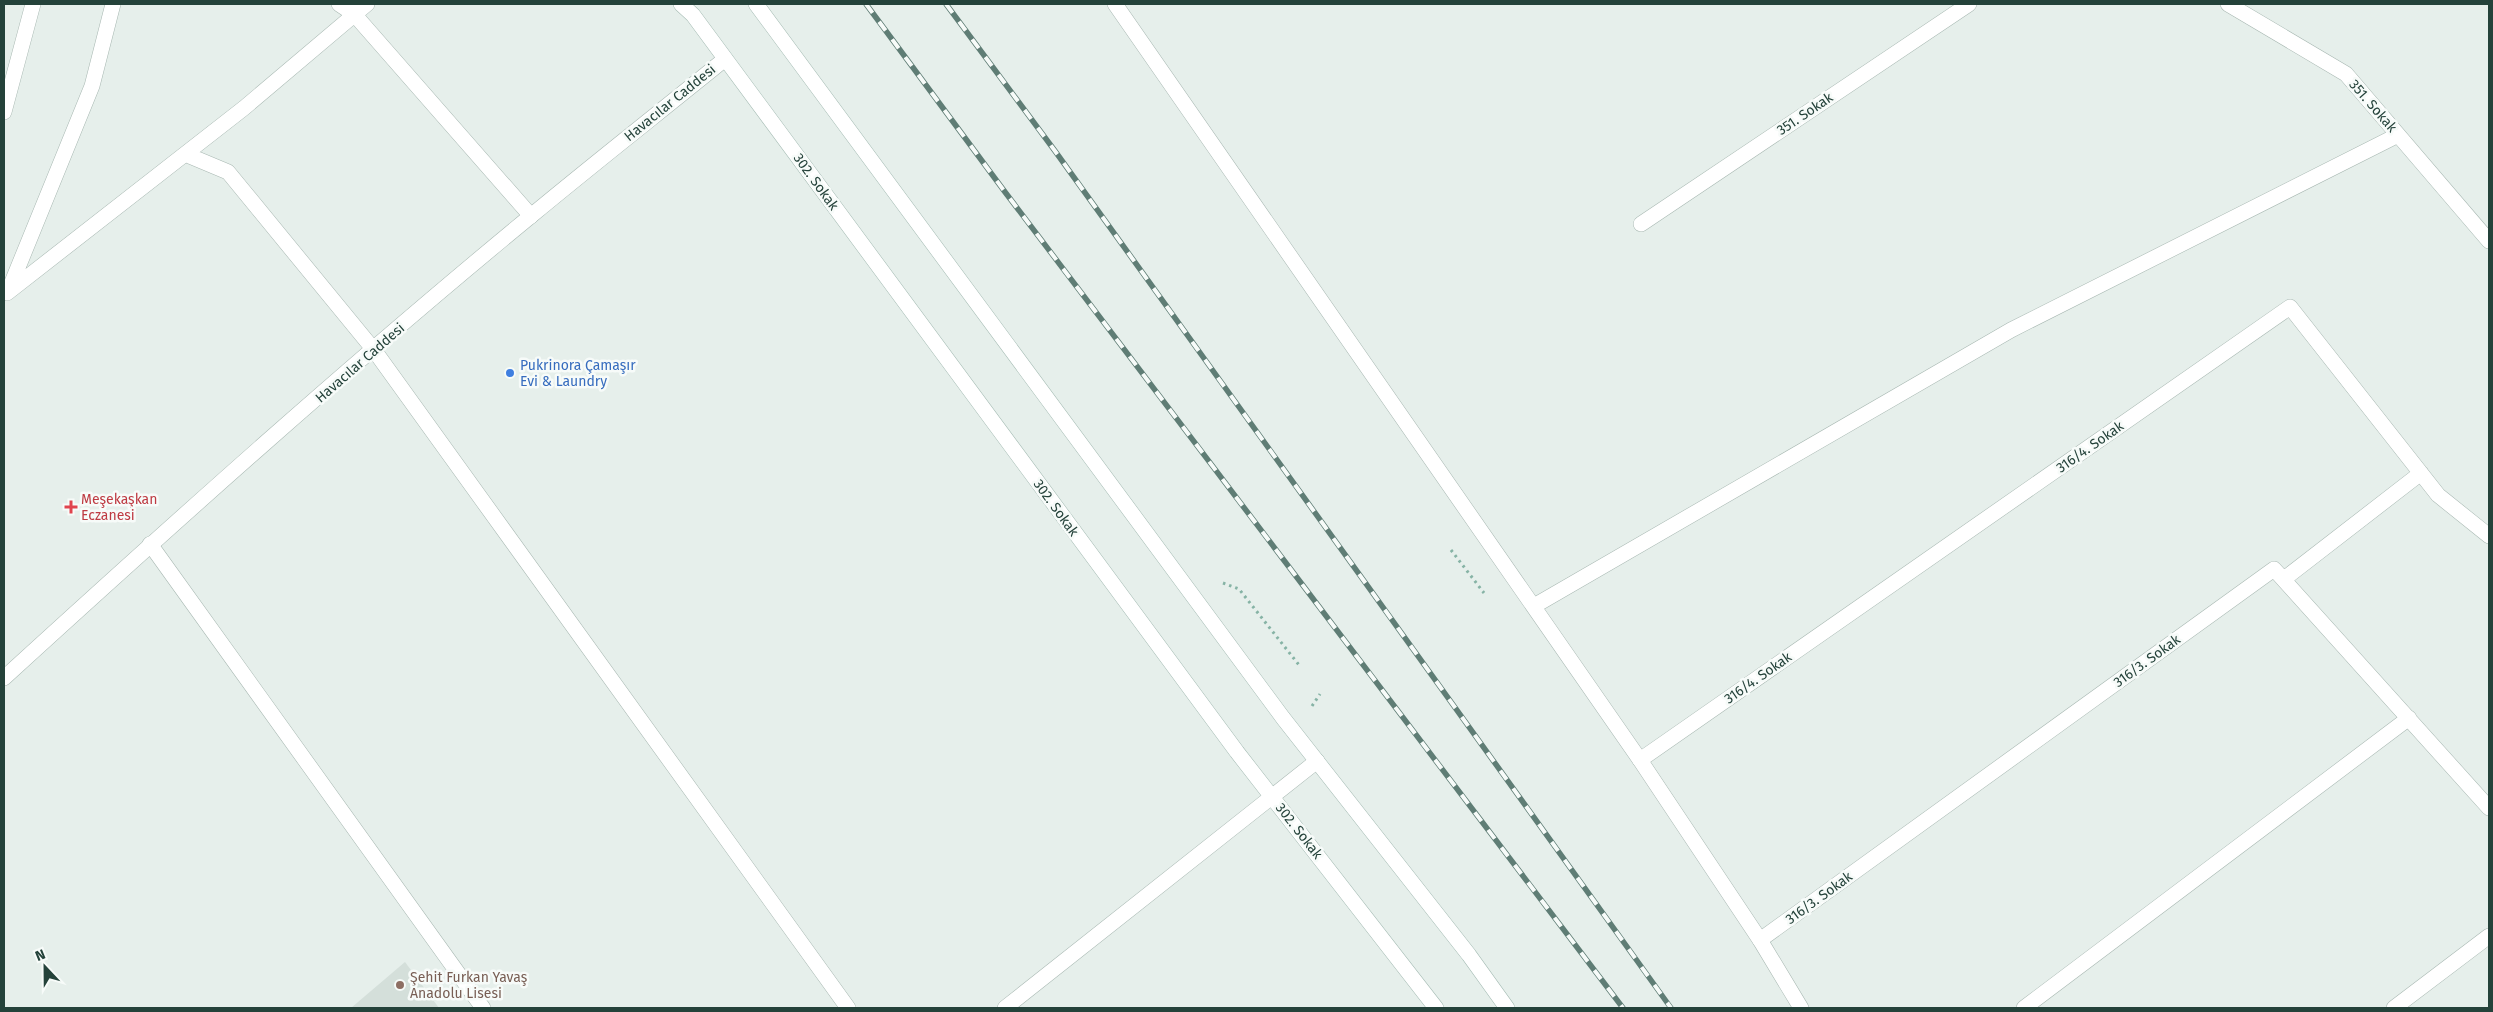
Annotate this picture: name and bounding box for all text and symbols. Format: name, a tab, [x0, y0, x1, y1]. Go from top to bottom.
street label: Havacılar Caddesi	[621, 61, 719, 145]
street label: 351. Sokak	[2346, 76, 2401, 136]
street label: 351. Sokak	[1774, 89, 1837, 139]
street label: 302. Sokak	[790, 150, 843, 214]
street label: Havacılar Caddesi	[312, 320, 408, 406]
place label: Pukrinora Çamaşır Evi & Laundry	[520, 357, 636, 390]
marker: Pukrinora Çamaşır Evi & Laundry	[504, 367, 516, 379]
street label: 316/4. Sokak	[2053, 417, 2128, 476]
street label: 302. Sokak	[1030, 476, 1083, 540]
place label: Meşekaşkan Eczanesi	[81, 491, 157, 524]
marker: Meşekaşkan Eczanesi	[65, 501, 77, 513]
street label: 316/3. Sokak	[2110, 631, 2184, 691]
street label: 316/4. Sokak	[1721, 648, 1796, 707]
street label: 302. Sokak	[1272, 800, 1327, 863]
street label: 316/3. Sokak	[1782, 868, 1856, 928]
north arrow	[20, 942, 70, 992]
text: N	[33, 946, 48, 965]
place label: Şehit Furkan Yavaş Anadolu Lisesi	[410, 969, 528, 1002]
marker: Şehit Furkan Yavaş Anadolu Lisesi	[394, 979, 406, 991]

